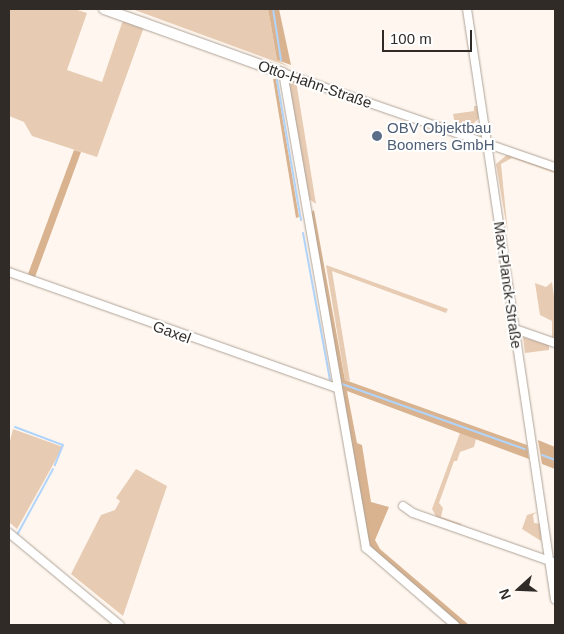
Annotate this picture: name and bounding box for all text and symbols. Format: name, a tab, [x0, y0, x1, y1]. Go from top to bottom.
scale bar	[384, 20, 474, 52]
text: 100 m	[390, 30, 432, 47]
street label: Otto-Hahn-Straße	[256, 56, 374, 112]
place label: OBV Objektbau Boomers GmbH	[387, 118, 495, 153]
marker: OBV Objektbau Boomers GmbH	[371, 130, 383, 142]
street label: Max-Planck-Straße	[490, 220, 526, 350]
street label: Gaxel	[151, 317, 193, 347]
north arrow	[494, 564, 544, 614]
text: N	[496, 587, 514, 602]

